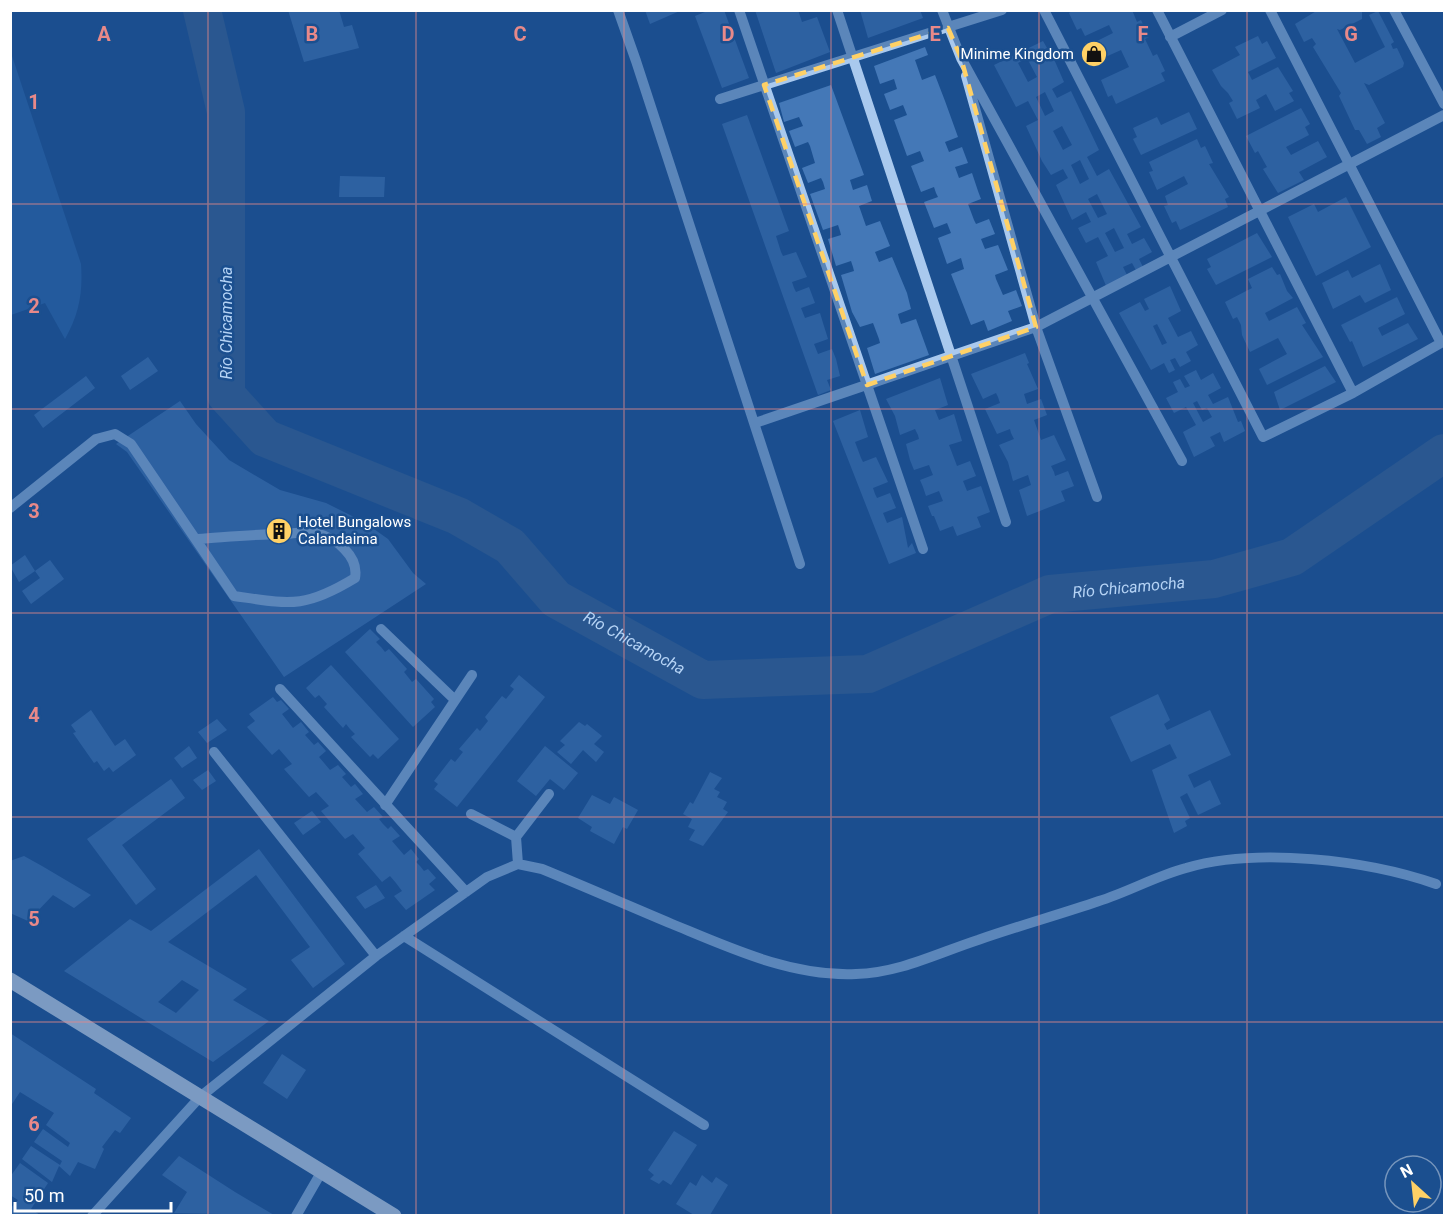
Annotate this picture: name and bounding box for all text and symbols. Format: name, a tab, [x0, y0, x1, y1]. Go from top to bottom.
text: A	[97, 22, 111, 46]
text: B	[306, 22, 318, 46]
text: C	[513, 22, 527, 46]
text: D	[722, 22, 735, 46]
text: E	[929, 22, 941, 46]
text: F	[1138, 22, 1149, 46]
text: G	[1344, 22, 1358, 46]
shop icon: Minime Kingdom	[1079, 39, 1109, 69]
place label: Minime Kingdom	[961, 45, 1074, 63]
text: 1	[28, 90, 40, 114]
water label: Río Chicamocha	[217, 267, 236, 379]
text: 2	[28, 294, 40, 318]
text: 3	[28, 499, 40, 523]
place label: Hotel Bungalows Calandaima	[298, 513, 411, 548]
building icon: Hotel Bungalows Calandaima	[264, 516, 294, 546]
water label: Río Chicamocha	[1072, 572, 1186, 601]
water label: Río Chicamocha	[581, 607, 689, 678]
text: 4	[28, 703, 40, 727]
text: 5	[28, 907, 40, 931]
text: 6	[28, 1112, 40, 1136]
north arrow	[1383, 1154, 1443, 1214]
text: N	[1397, 1160, 1416, 1182]
scale bar	[15, 1175, 171, 1213]
text: 50 m	[24, 1185, 64, 1206]

